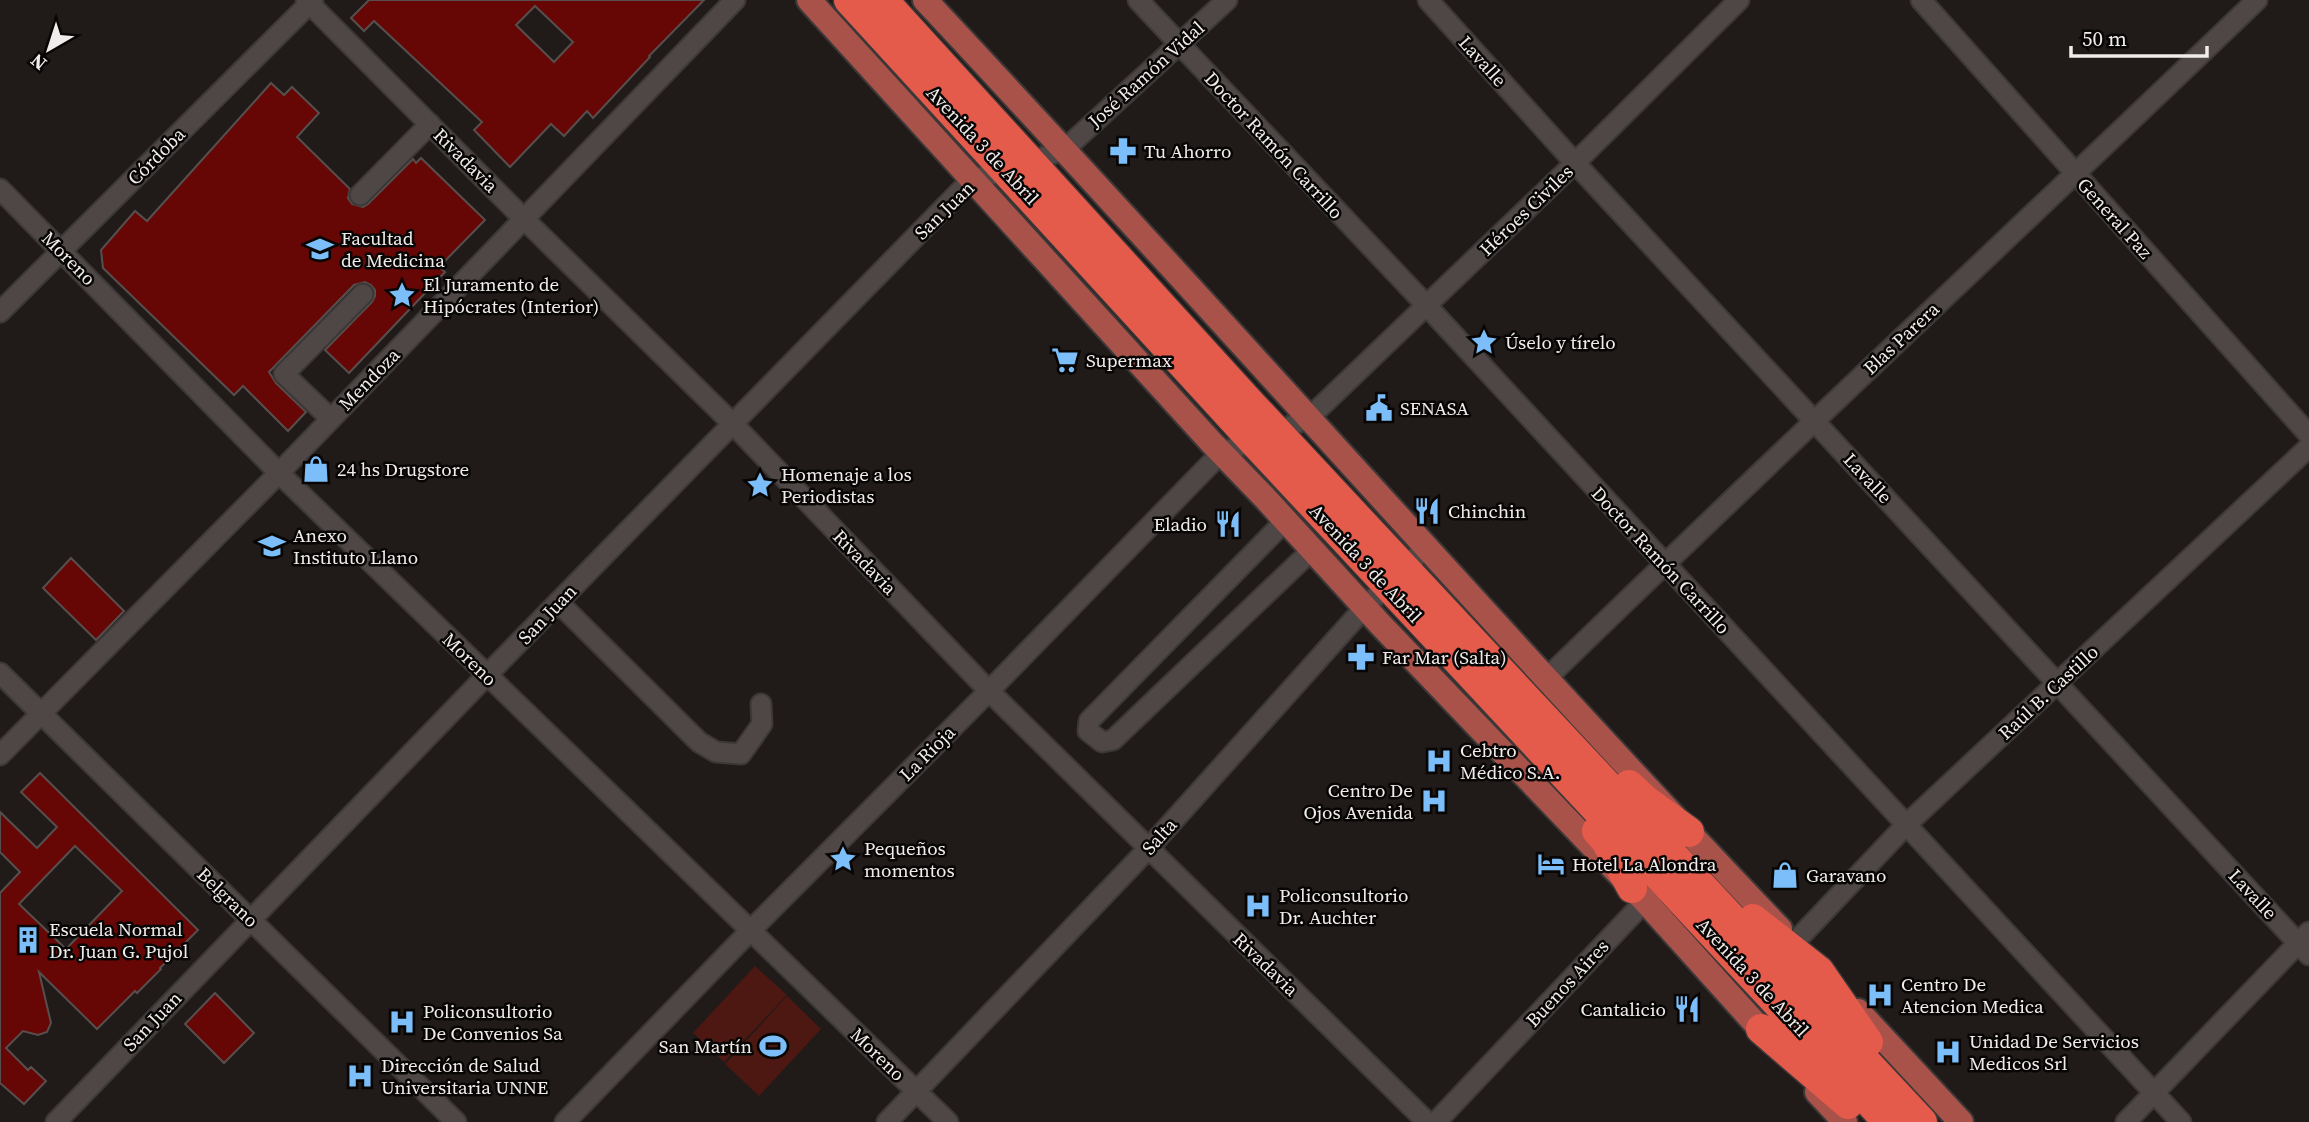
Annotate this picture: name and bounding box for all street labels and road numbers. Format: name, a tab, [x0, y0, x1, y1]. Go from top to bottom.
street label: José Ramón Vidal	[1081, 15, 1210, 134]
street label: Lavalle	[1453, 30, 1513, 92]
street label: Doctor Ramón Carrillo	[1199, 66, 1349, 224]
street label: Avenida 3 de Abril	[921, 80, 1045, 210]
street label: Córdoba	[121, 121, 191, 191]
street label: Rivadavia	[428, 122, 504, 198]
street label: Héroes Civiles	[1473, 159, 1579, 261]
street label: General Paz	[2072, 172, 2159, 264]
street label: San Juan	[908, 175, 980, 245]
street label: Moreno	[36, 225, 102, 291]
street label: Blas Parera	[1857, 296, 1945, 380]
street label: Mendoza	[333, 342, 405, 416]
street label: Lavalle	[1838, 447, 1898, 509]
street label: Doctor Ramón Carrillo	[1586, 481, 1736, 639]
street label: Avenida 3 de Abril	[1304, 498, 1428, 628]
street label: Rivadavia	[827, 524, 903, 601]
street label: San Juan	[512, 578, 582, 650]
street label: Moreno	[437, 626, 503, 692]
street label: Raúl B. Castillo	[1992, 639, 2104, 745]
street label: La Rioja	[893, 719, 961, 787]
street label: Salta	[1136, 812, 1183, 860]
street label: Belgrano	[192, 861, 264, 933]
street label: Lavalle	[2223, 863, 2283, 925]
street label: Avenida 3 de Abril	[1691, 912, 1815, 1042]
street label: Rivadavia	[1228, 926, 1305, 1002]
street label: Buenos Aires	[1520, 934, 1614, 1032]
street label: San Juan	[117, 985, 187, 1057]
street label: Moreno	[845, 1021, 911, 1087]

